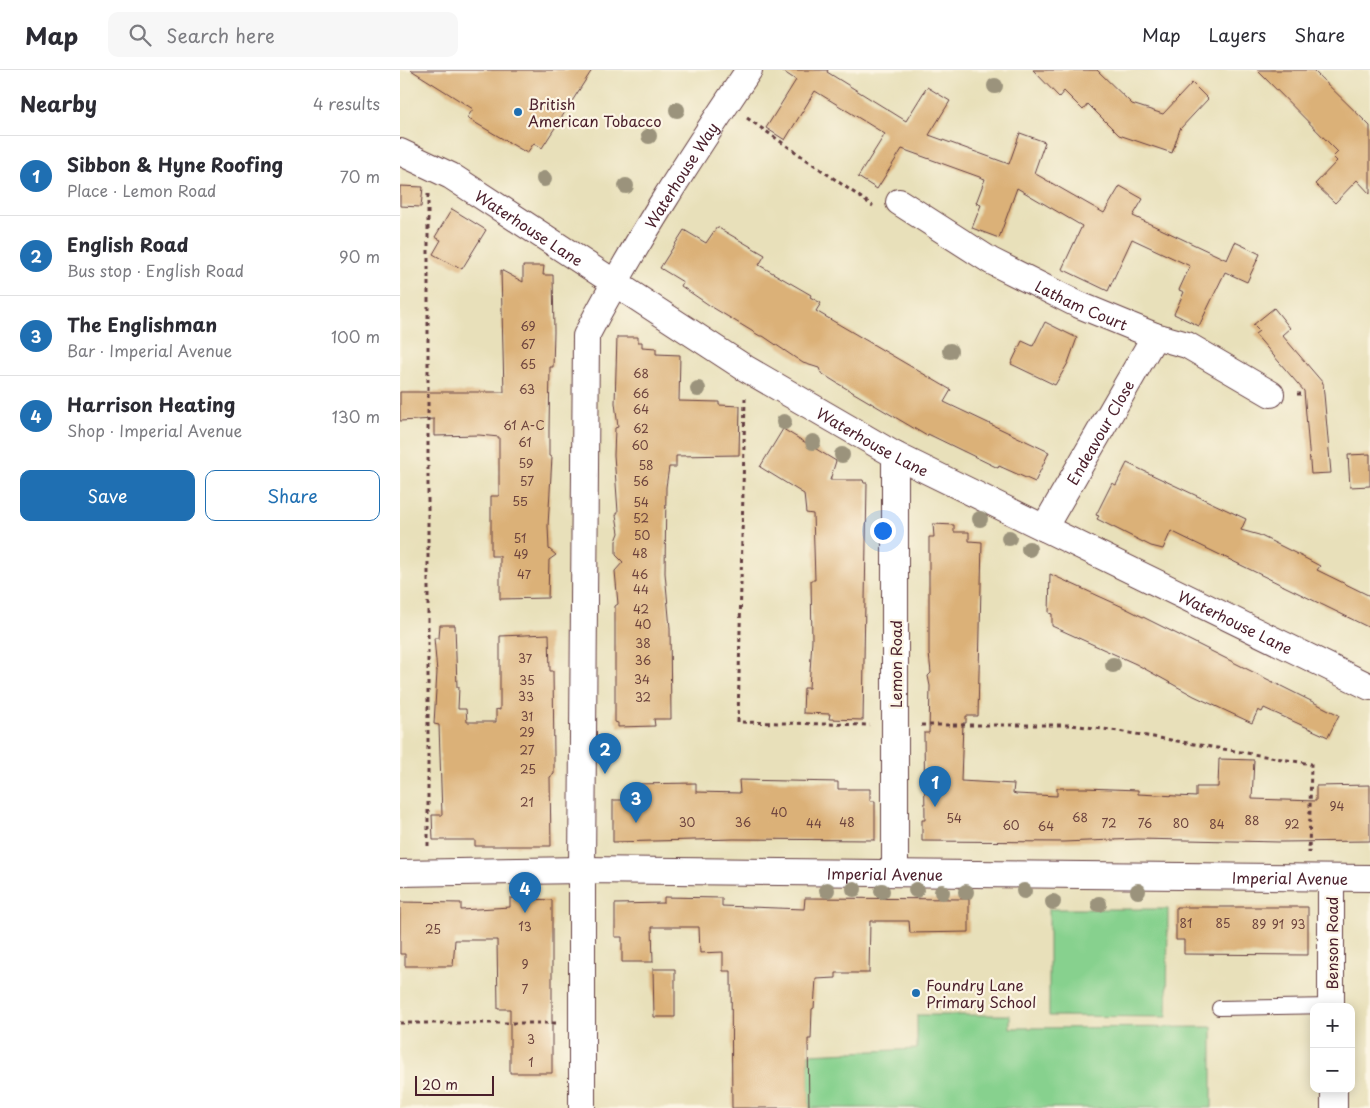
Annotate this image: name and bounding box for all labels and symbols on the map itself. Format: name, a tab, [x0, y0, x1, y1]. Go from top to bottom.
place label: British American Tobacco	[528, 92, 661, 132]
marker: British American Tobacco	[512, 106, 524, 118]
street label: Waterhouse Way	[638, 117, 723, 232]
street label: Waterhouse Lane	[471, 183, 588, 271]
street label: Latham Court	[1032, 274, 1131, 335]
house number: 69	[520, 317, 536, 335]
house number: 67	[521, 335, 536, 353]
house number: 65	[520, 355, 536, 373]
house number: 68	[633, 364, 649, 382]
street label: Endeavour Close	[1060, 375, 1139, 489]
house number: 63	[519, 380, 535, 398]
house number: 66	[633, 384, 649, 402]
house number: 64	[633, 400, 649, 418]
street label: Waterhouse Lane	[813, 401, 933, 481]
house number: 61 A-C	[503, 416, 545, 434]
house number: 62	[633, 419, 649, 437]
house number: 61	[518, 433, 532, 451]
house number: 60	[631, 436, 649, 454]
house number: 59	[519, 454, 533, 472]
house number: 58	[638, 456, 654, 474]
house number: 57	[520, 472, 534, 490]
house number: 56	[633, 472, 649, 490]
house number: 55	[512, 492, 528, 510]
house number: 54	[633, 493, 649, 511]
house number: 52	[633, 509, 649, 527]
your location	[870, 518, 896, 544]
house number: 50	[634, 526, 650, 544]
house number: 51	[514, 529, 526, 547]
house number: 48	[632, 544, 648, 562]
house number: 49	[514, 545, 528, 563]
house number: 47	[517, 565, 532, 583]
house number: 46	[632, 565, 648, 583]
house number: 44	[633, 580, 649, 598]
street label: Waterhouse Lane	[1175, 584, 1297, 659]
house number: 42	[633, 600, 649, 618]
house number: 40	[635, 615, 652, 633]
street label: Lemon Road	[884, 620, 907, 708]
house number: 38	[635, 634, 651, 652]
house number: 37	[518, 649, 533, 667]
house number: 36	[635, 651, 651, 669]
house number: 34	[634, 670, 650, 688]
house number: 35	[519, 671, 535, 689]
house number: 33	[518, 687, 534, 705]
house number: 32	[635, 688, 651, 706]
house number: 31	[521, 707, 533, 725]
house number: 29	[519, 723, 535, 741]
pin: 2	[589, 733, 621, 774]
house number: 27	[520, 741, 535, 759]
house number: 25	[520, 760, 536, 778]
pin: 1	[919, 766, 951, 807]
pin: 3	[620, 782, 652, 823]
house number: 21	[520, 793, 534, 811]
house number: 94	[1330, 797, 1345, 815]
house number: 40	[771, 803, 788, 821]
house number: 68	[1072, 808, 1088, 826]
house number: 54	[946, 809, 962, 827]
house number: 88	[1245, 811, 1259, 829]
house number: 30	[679, 813, 696, 831]
house number: 36	[735, 813, 751, 831]
house number: 48	[839, 813, 855, 831]
house number: 44	[806, 814, 822, 832]
house number: 72	[1101, 814, 1117, 832]
house number: 76	[1138, 814, 1152, 832]
house number: 80	[1173, 814, 1189, 832]
house number: 84	[1209, 815, 1225, 833]
house number: 92	[1284, 815, 1300, 833]
house number: 60	[1002, 816, 1020, 834]
house number: 64	[1038, 817, 1054, 835]
street label: Imperial Avenue	[827, 861, 943, 885]
street label: Imperial Avenue	[1232, 865, 1348, 889]
pin: 4	[509, 872, 541, 913]
street label: Benson Road	[1320, 896, 1343, 990]
house number: 81	[1180, 914, 1192, 932]
house number: 85	[1216, 914, 1230, 932]
house number: 89	[1252, 915, 1266, 933]
house number: 91	[1272, 915, 1284, 933]
house number: 93	[1291, 915, 1305, 933]
house number: 13	[518, 917, 532, 935]
house number: 25	[425, 920, 441, 938]
house number: 9	[521, 955, 529, 973]
place label: Foundry Lane Primary School	[926, 973, 1036, 1013]
house number: 7	[522, 980, 529, 998]
marker: Foundry Lane Primary School	[910, 987, 922, 999]
house number: 3	[527, 1030, 535, 1048]
house number: 1	[528, 1053, 534, 1071]
scale bar	[415, 1073, 494, 1096]

